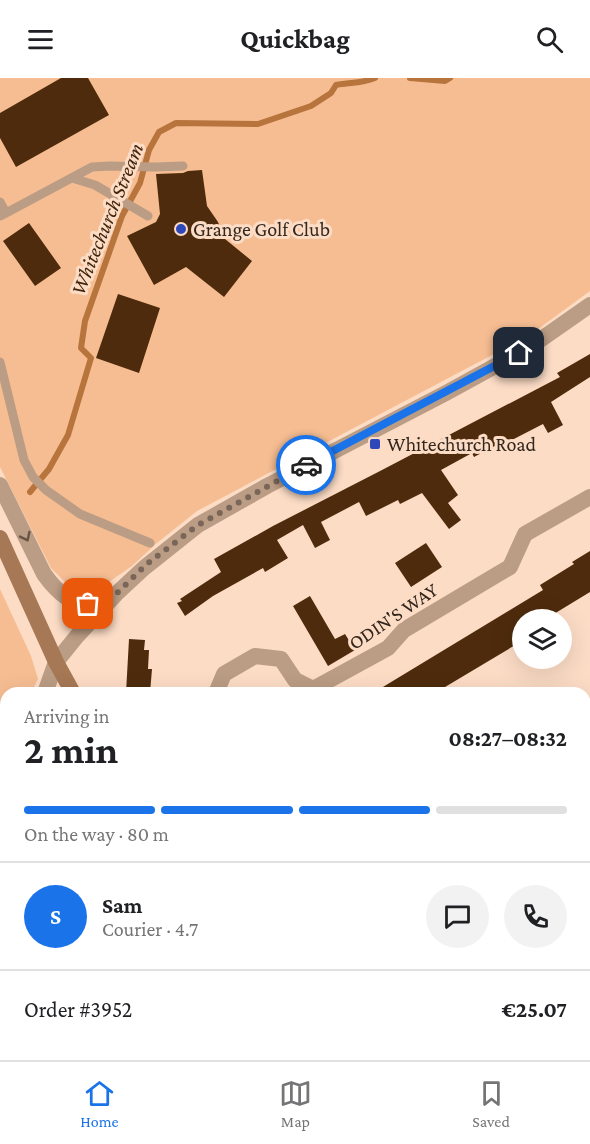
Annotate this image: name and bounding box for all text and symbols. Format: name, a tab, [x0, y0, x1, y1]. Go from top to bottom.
icon: menu	[24, 23, 57, 56]
icon: search	[533, 23, 566, 56]
text: Quickbag	[240, 24, 350, 54]
water label: Whitechurch Stream	[66, 140, 148, 298]
place label: Grange Golf Club	[193, 218, 330, 241]
marker: Grange Golf Club	[174, 222, 188, 236]
pin	[493, 327, 544, 378]
icon: home	[502, 336, 535, 369]
place label: Whitechurch Road	[387, 433, 537, 455]
courier	[276, 435, 336, 495]
marker: Whitechurch Road	[368, 437, 382, 451]
icon: car	[290, 449, 323, 482]
one-way arrow	[19, 530, 31, 541]
pin	[62, 578, 113, 629]
street label: ODIN'S WAY	[344, 578, 442, 654]
icon: bag	[71, 587, 104, 620]
map controls	[512, 609, 572, 669]
button: layers	[512, 609, 572, 669]
text: Arriving in	[24, 705, 109, 727]
text: 08:27–08:32	[449, 726, 567, 751]
text: 2 min	[24, 728, 118, 771]
text: On the way · 80 m	[24, 823, 169, 845]
button: chat	[426, 885, 489, 948]
button: phone	[504, 885, 567, 948]
text: Sam	[102, 893, 142, 918]
text: S	[50, 904, 61, 929]
text: Courier · 4.7	[102, 918, 198, 940]
text: Order #3952	[24, 997, 132, 1022]
text: €25.07	[502, 997, 567, 1022]
tab: Home	[80, 1077, 119, 1130]
tab: Map	[279, 1077, 312, 1130]
tab: Saved	[472, 1077, 510, 1130]

